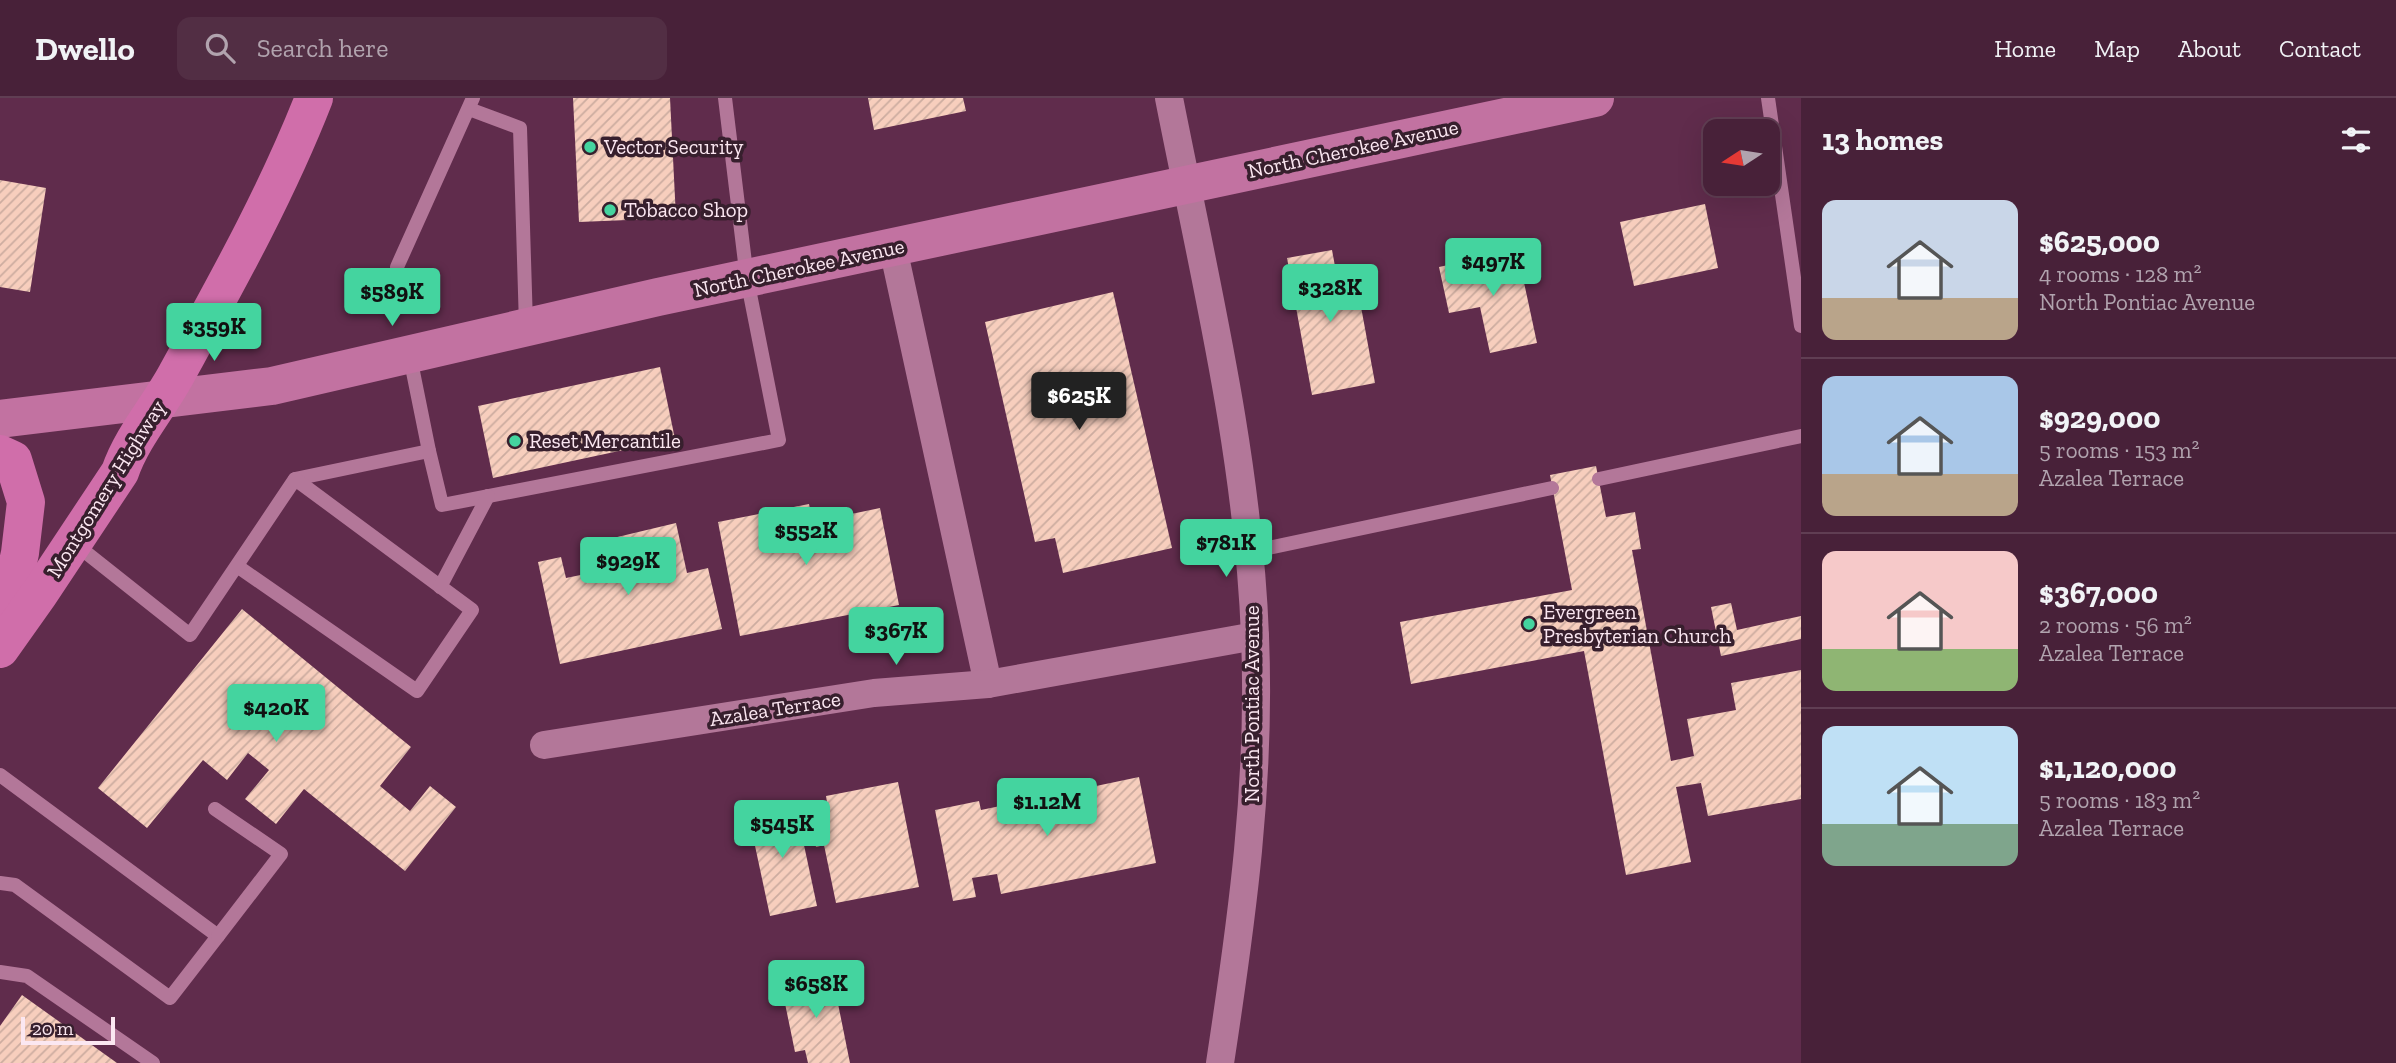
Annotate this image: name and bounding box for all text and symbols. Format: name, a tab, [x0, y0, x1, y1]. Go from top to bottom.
search box	[177, 17, 667, 80]
text: Dwello	[35, 29, 135, 68]
icon: search	[201, 29, 239, 67]
text: Search here	[257, 32, 388, 64]
text: Home	[1994, 34, 2056, 63]
text: Map	[2094, 34, 2140, 63]
text: About	[2178, 34, 2241, 63]
text: Contact	[2279, 34, 2361, 63]
street label: North Cherokee Avenue	[1245, 114, 1461, 183]
north arrow	[1703, 119, 1780, 196]
map controls	[1703, 119, 1780, 196]
icon: filters	[2337, 121, 2375, 159]
text: 13 homes	[1822, 122, 1943, 158]
place label: Vector Security	[603, 134, 744, 159]
marker: Vector Security	[582, 139, 598, 155]
place label: Tobacco Shop	[624, 197, 748, 222]
marker: Tobacco Shop	[602, 202, 618, 218]
text: $625,000	[2039, 224, 2160, 260]
icon: home	[1878, 228, 1962, 312]
street label: North Cherokee Avenue	[691, 233, 907, 302]
pin: $497K	[1444, 238, 1542, 298]
text: $497K	[1461, 247, 1525, 275]
text: 4 rooms · 128 m²	[2039, 260, 2201, 288]
pin: $328K	[1281, 264, 1379, 324]
pin: $589K	[343, 268, 441, 328]
text: $328K	[1298, 273, 1362, 301]
text: $589K	[360, 277, 424, 305]
text: North Pontiac Avenue	[2039, 288, 2255, 316]
pin: $359K	[165, 303, 263, 363]
text: $359K	[182, 312, 246, 340]
pin: $625K	[1030, 372, 1128, 432]
text: $625K	[1047, 381, 1111, 409]
street label: Montgomery Highway	[41, 395, 170, 582]
text: $929,000	[2039, 400, 2160, 436]
icon: home	[1878, 404, 1962, 488]
place label: Reset Mercantile	[529, 428, 681, 453]
marker: Reset Mercantile	[507, 433, 523, 449]
text: 5 rooms · 153 m²	[2039, 436, 2200, 464]
text: Azalea Terrace	[2039, 464, 2184, 492]
pin: $552K	[757, 508, 855, 567]
text: $552K	[774, 516, 838, 544]
pin: $781K	[1177, 519, 1275, 579]
text: $781K	[1196, 528, 1256, 556]
pin: $929K	[579, 538, 677, 597]
text: $929K	[596, 546, 660, 574]
text: $367,000	[2039, 575, 2158, 611]
icon: home	[1878, 579, 1962, 663]
place label: Evergreen Presbyterian Church	[1543, 599, 1731, 648]
street label: North Pontiac Avenue	[1239, 605, 1264, 803]
pin: $367K	[847, 608, 945, 667]
text: 2 rooms · 56 m²	[2039, 611, 2192, 639]
text: $367K	[865, 616, 927, 644]
marker: Evergreen Presbyterian Church	[1521, 616, 1537, 632]
text: Azalea Terrace	[2039, 639, 2184, 667]
pin: $420K	[227, 684, 325, 744]
street label: Azalea Terrace	[708, 686, 842, 731]
text: $420K	[243, 693, 309, 721]
text: $1,120,000	[2039, 750, 2177, 786]
icon: home	[1878, 754, 1962, 838]
pin: $1.12M	[990, 778, 1104, 838]
text: 5 rooms · 183 m²	[2039, 786, 2200, 814]
text: $1.12M	[1013, 787, 1081, 815]
pin: $545K	[733, 800, 831, 860]
text: $545K	[750, 809, 814, 837]
text: Azalea Terrace	[2039, 814, 2184, 842]
pin: $658K	[767, 960, 865, 1020]
text: $658K	[784, 969, 848, 997]
scale bar	[21, 1014, 116, 1046]
text: 20 m	[32, 1017, 73, 1040]

